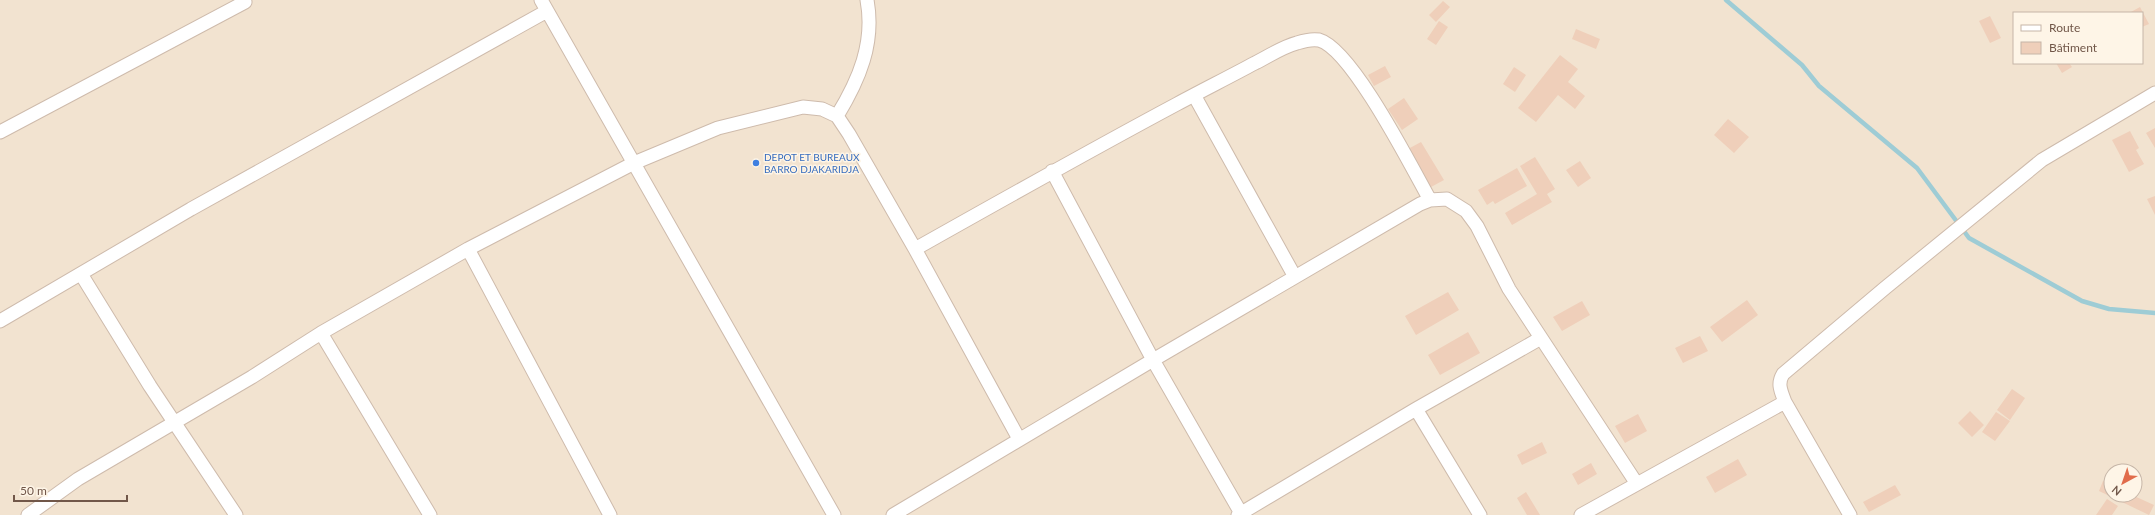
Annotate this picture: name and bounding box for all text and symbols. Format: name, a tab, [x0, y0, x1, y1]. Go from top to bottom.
legend	[2013, 12, 2143, 64]
text: Route	[2049, 20, 2080, 35]
text: Bâtiment	[2049, 40, 2098, 55]
place label: DEPOT ET BUREAUX BARRO DJAKARIDJA	[764, 151, 860, 175]
marker: DEPOT ET BUREAUX BARRO DJAKARIDJA	[751, 158, 761, 168]
north arrow	[2103, 463, 2143, 503]
scale bar	[14, 477, 127, 503]
text: 50 m	[20, 483, 47, 498]
text: N	[2109, 483, 2124, 499]

